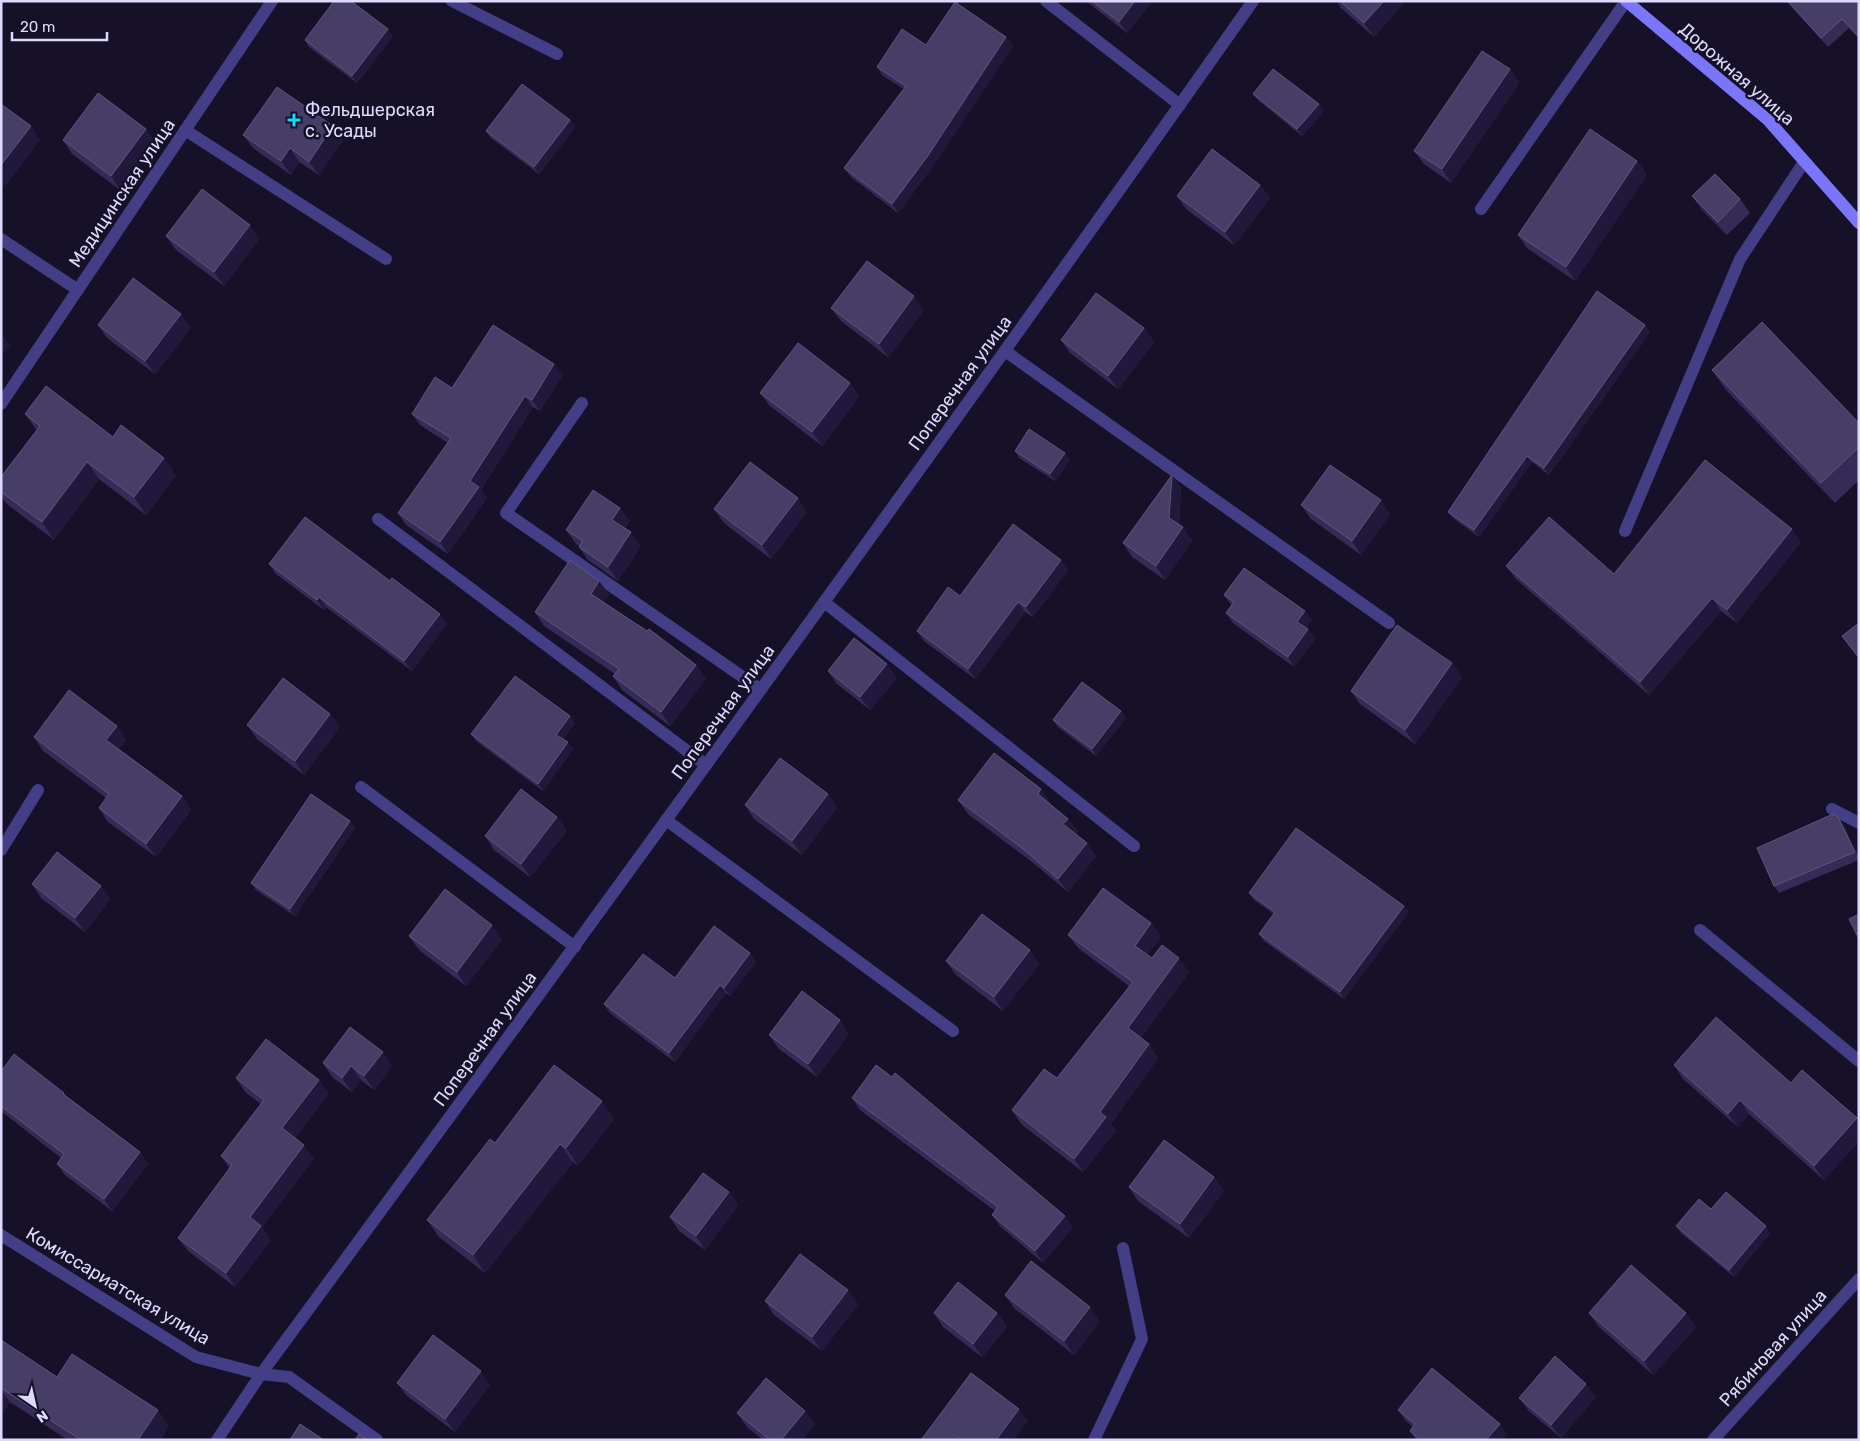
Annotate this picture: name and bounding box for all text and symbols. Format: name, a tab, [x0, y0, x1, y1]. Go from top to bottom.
scale bar	[12, 10, 108, 42]
text: 20 m	[20, 18, 55, 36]
street label: Дорожная улица	[1675, 18, 1799, 130]
place label: Фельдшерская с. Усады	[305, 99, 435, 142]
marker: Фельдшерская с. Усады	[287, 113, 301, 127]
street label: Медицинская улица	[64, 114, 180, 272]
street label: Поперечная улица	[904, 311, 1016, 455]
street label: Поперечная улица	[667, 640, 779, 784]
street label: Поперечная улица	[429, 967, 541, 1111]
street label: Комиссариатская улица	[22, 1222, 214, 1350]
street label: Рябиновая улица	[1715, 1285, 1831, 1411]
north arrow	[10, 1381, 60, 1431]
text: N	[33, 1406, 51, 1426]

